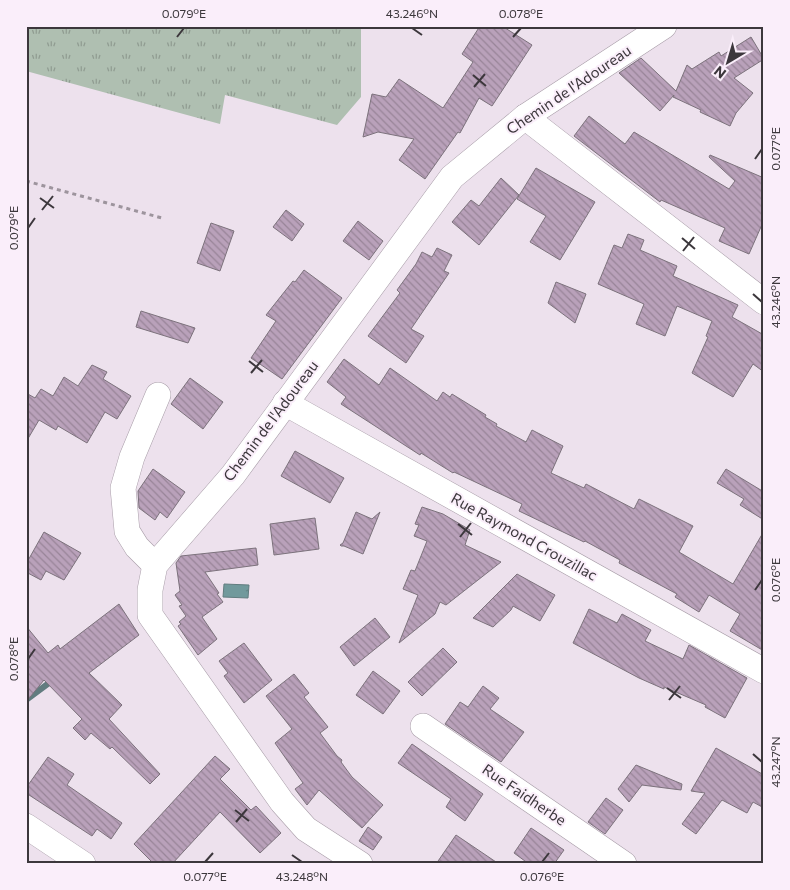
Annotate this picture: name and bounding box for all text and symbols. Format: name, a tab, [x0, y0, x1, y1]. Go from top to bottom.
text: 0.079°E	[162, 6, 206, 20]
text: 43.246°N	[386, 6, 438, 20]
text: 0.078°E	[499, 6, 543, 20]
north arrow	[702, 38, 752, 88]
street label: Chemin de l'Adoureau	[503, 41, 634, 138]
text: N	[710, 63, 729, 83]
text: 0.077°E	[768, 127, 782, 171]
text: 0.079°E	[6, 206, 20, 250]
text: 43.246°N	[768, 276, 782, 328]
street label: Chemin de l'Adoureau	[219, 356, 321, 484]
street label: Rue Raymond Crouzillac	[448, 488, 601, 584]
text: 0.076°E	[768, 558, 782, 602]
text: 0.078°E	[6, 637, 20, 681]
text: 43.247°N	[768, 736, 782, 788]
street label: Rue Faidherbe	[479, 760, 570, 829]
text: 0.077°E	[183, 869, 227, 883]
text: 43.248°N	[276, 869, 328, 883]
text: 0.076°E	[520, 869, 564, 883]

